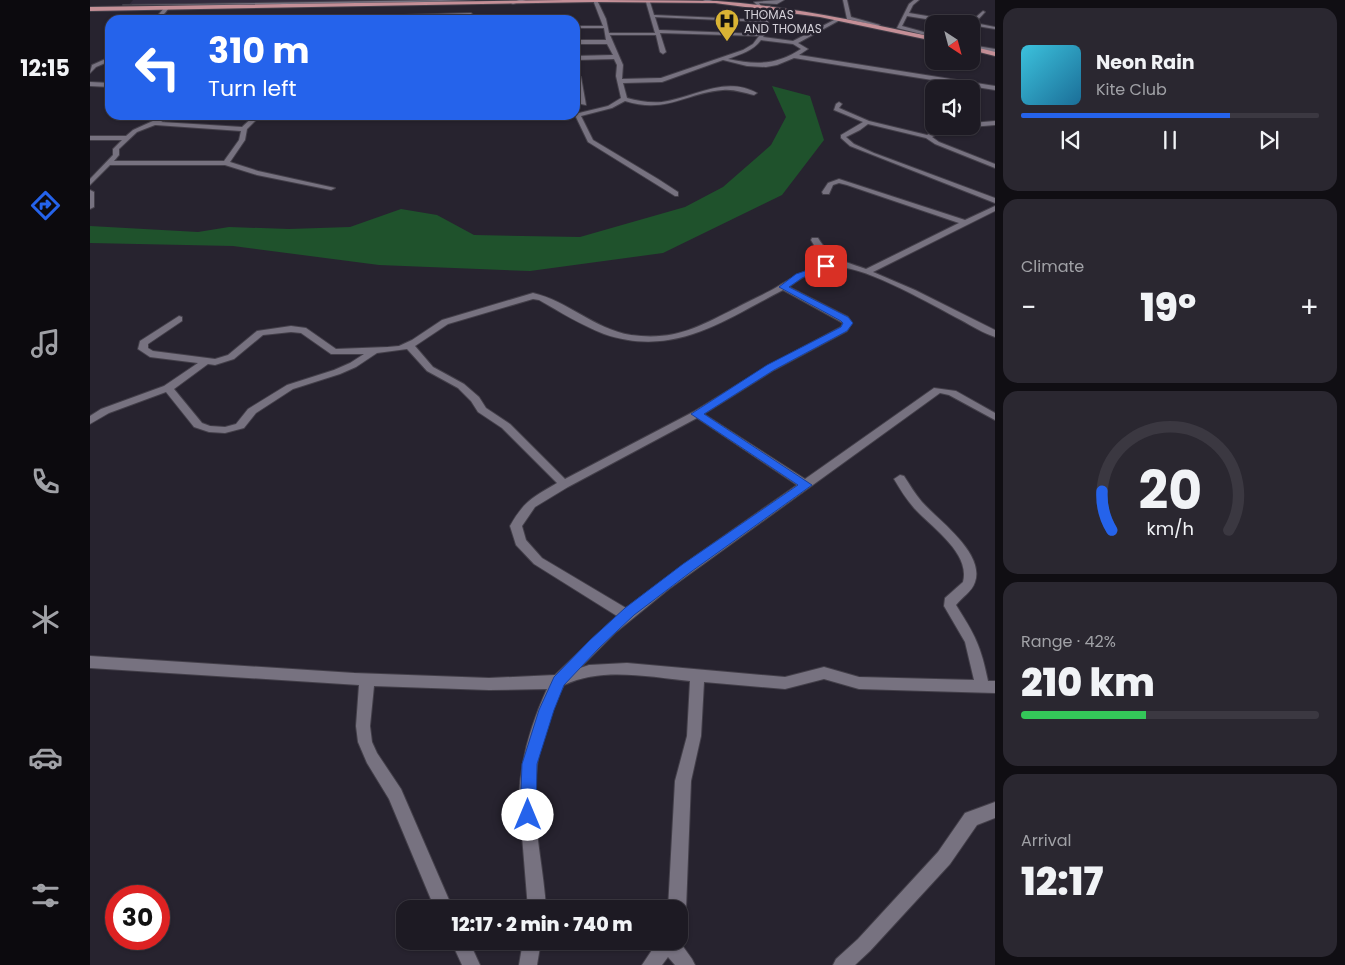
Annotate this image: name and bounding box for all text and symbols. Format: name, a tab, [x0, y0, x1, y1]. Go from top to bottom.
place label: THOMAS AND THOMAS	[744, 6, 822, 37]
hospital icon: THOMAS AND THOMAS	[714, 8, 740, 42]
north arrow	[925, 15, 980, 70]
map controls	[925, 15, 980, 135]
text: 310 m	[208, 26, 310, 75]
icon: left	[125, 35, 190, 100]
text: Neon Rain	[1096, 49, 1195, 76]
text: 12:15	[20, 53, 70, 84]
text: Turn left	[208, 73, 296, 104]
text: Kite Club	[1096, 78, 1167, 101]
button: sound	[925, 80, 980, 135]
icon: previous	[1057, 126, 1085, 154]
icon: pause	[1156, 126, 1184, 154]
icon: next	[1255, 126, 1283, 154]
icon: directions	[28, 188, 63, 223]
pin	[805, 245, 847, 287]
icon: arrive	[812, 252, 840, 280]
text: Climate	[1021, 255, 1084, 278]
text: 19°	[1140, 281, 1196, 334]
text: −	[1021, 288, 1036, 327]
text: +	[1300, 288, 1319, 327]
icon: music	[28, 326, 63, 361]
text: 20	[1138, 454, 1202, 527]
icon: phone	[28, 464, 63, 499]
text: km/h	[1146, 516, 1194, 541]
icon: climate	[28, 602, 63, 637]
text: Range · 42%	[1021, 630, 1116, 653]
text: 210 km	[1021, 656, 1155, 709]
icon: car	[28, 740, 63, 775]
position arrow	[501, 788, 553, 840]
text: Arrival	[1021, 829, 1071, 852]
text: 12:17	[1021, 855, 1103, 908]
icon: filters	[28, 878, 63, 913]
speed limit sign: 30	[105, 885, 170, 950]
text: 12:17 · 2 min · 740 m	[451, 911, 633, 938]

